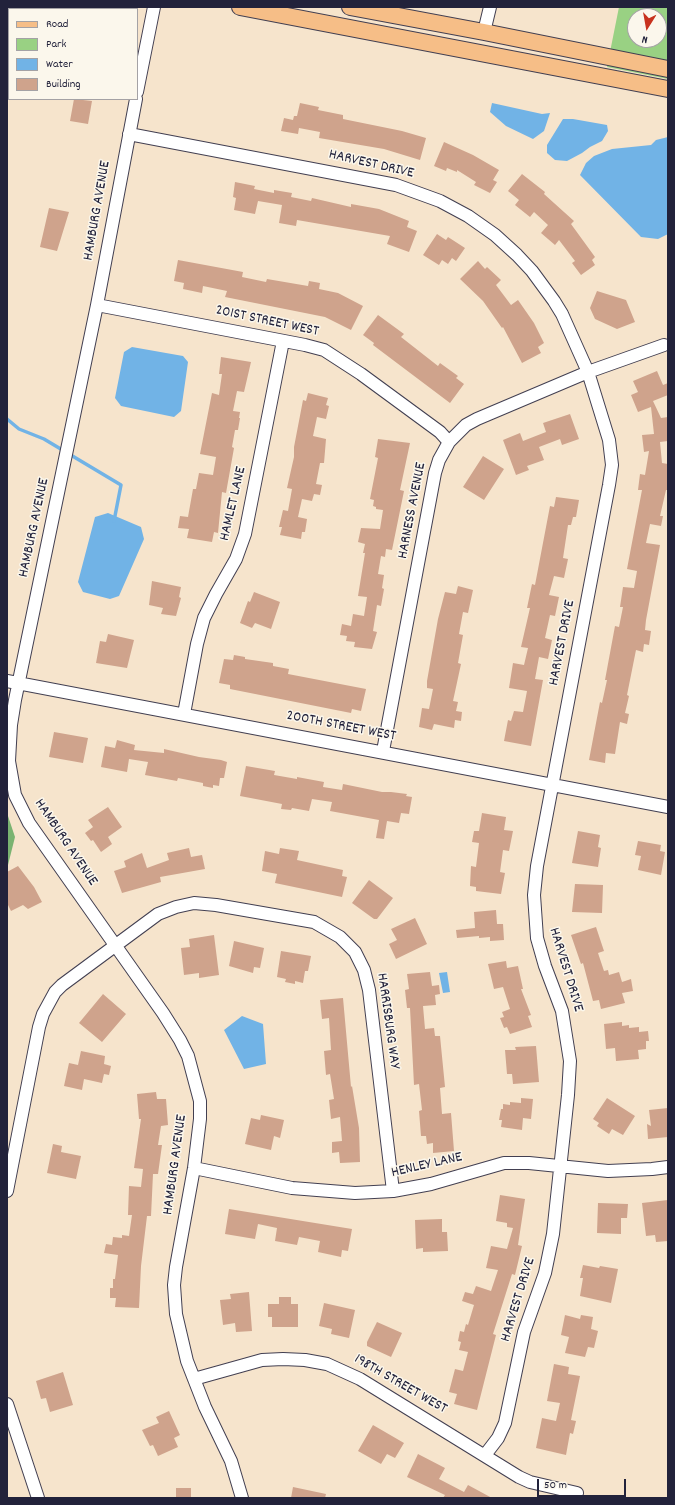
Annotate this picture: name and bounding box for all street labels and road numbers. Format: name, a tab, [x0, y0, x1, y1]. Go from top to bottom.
street label: HARVEST DRIVE	[327, 146, 415, 184]
street label: HAMBURG AVENUE	[80, 160, 116, 262]
street label: 201ST STREET WEST	[214, 302, 320, 342]
street label: HARNESS AVENUE	[395, 461, 431, 561]
street label: HAMLET LANE	[217, 465, 251, 543]
street label: HAMBURG AVENUE	[16, 477, 54, 579]
street label: HARVEST DRIVE	[546, 599, 580, 687]
street label: 200TH STREET WEST	[285, 708, 397, 746]
street label: HAMBURG AVENUE	[29, 796, 101, 890]
street label: HARVEST DRIVE	[544, 926, 586, 1014]
street label: HARRISBURG WAY	[371, 972, 403, 1070]
street label: HAMBURG AVENUE	[160, 1114, 192, 1216]
street label: HENLEY LANE	[390, 1149, 464, 1183]
street label: HARVEST DRIVE	[498, 1256, 540, 1344]
street label: 198TH STREET WEST	[350, 1351, 450, 1419]

